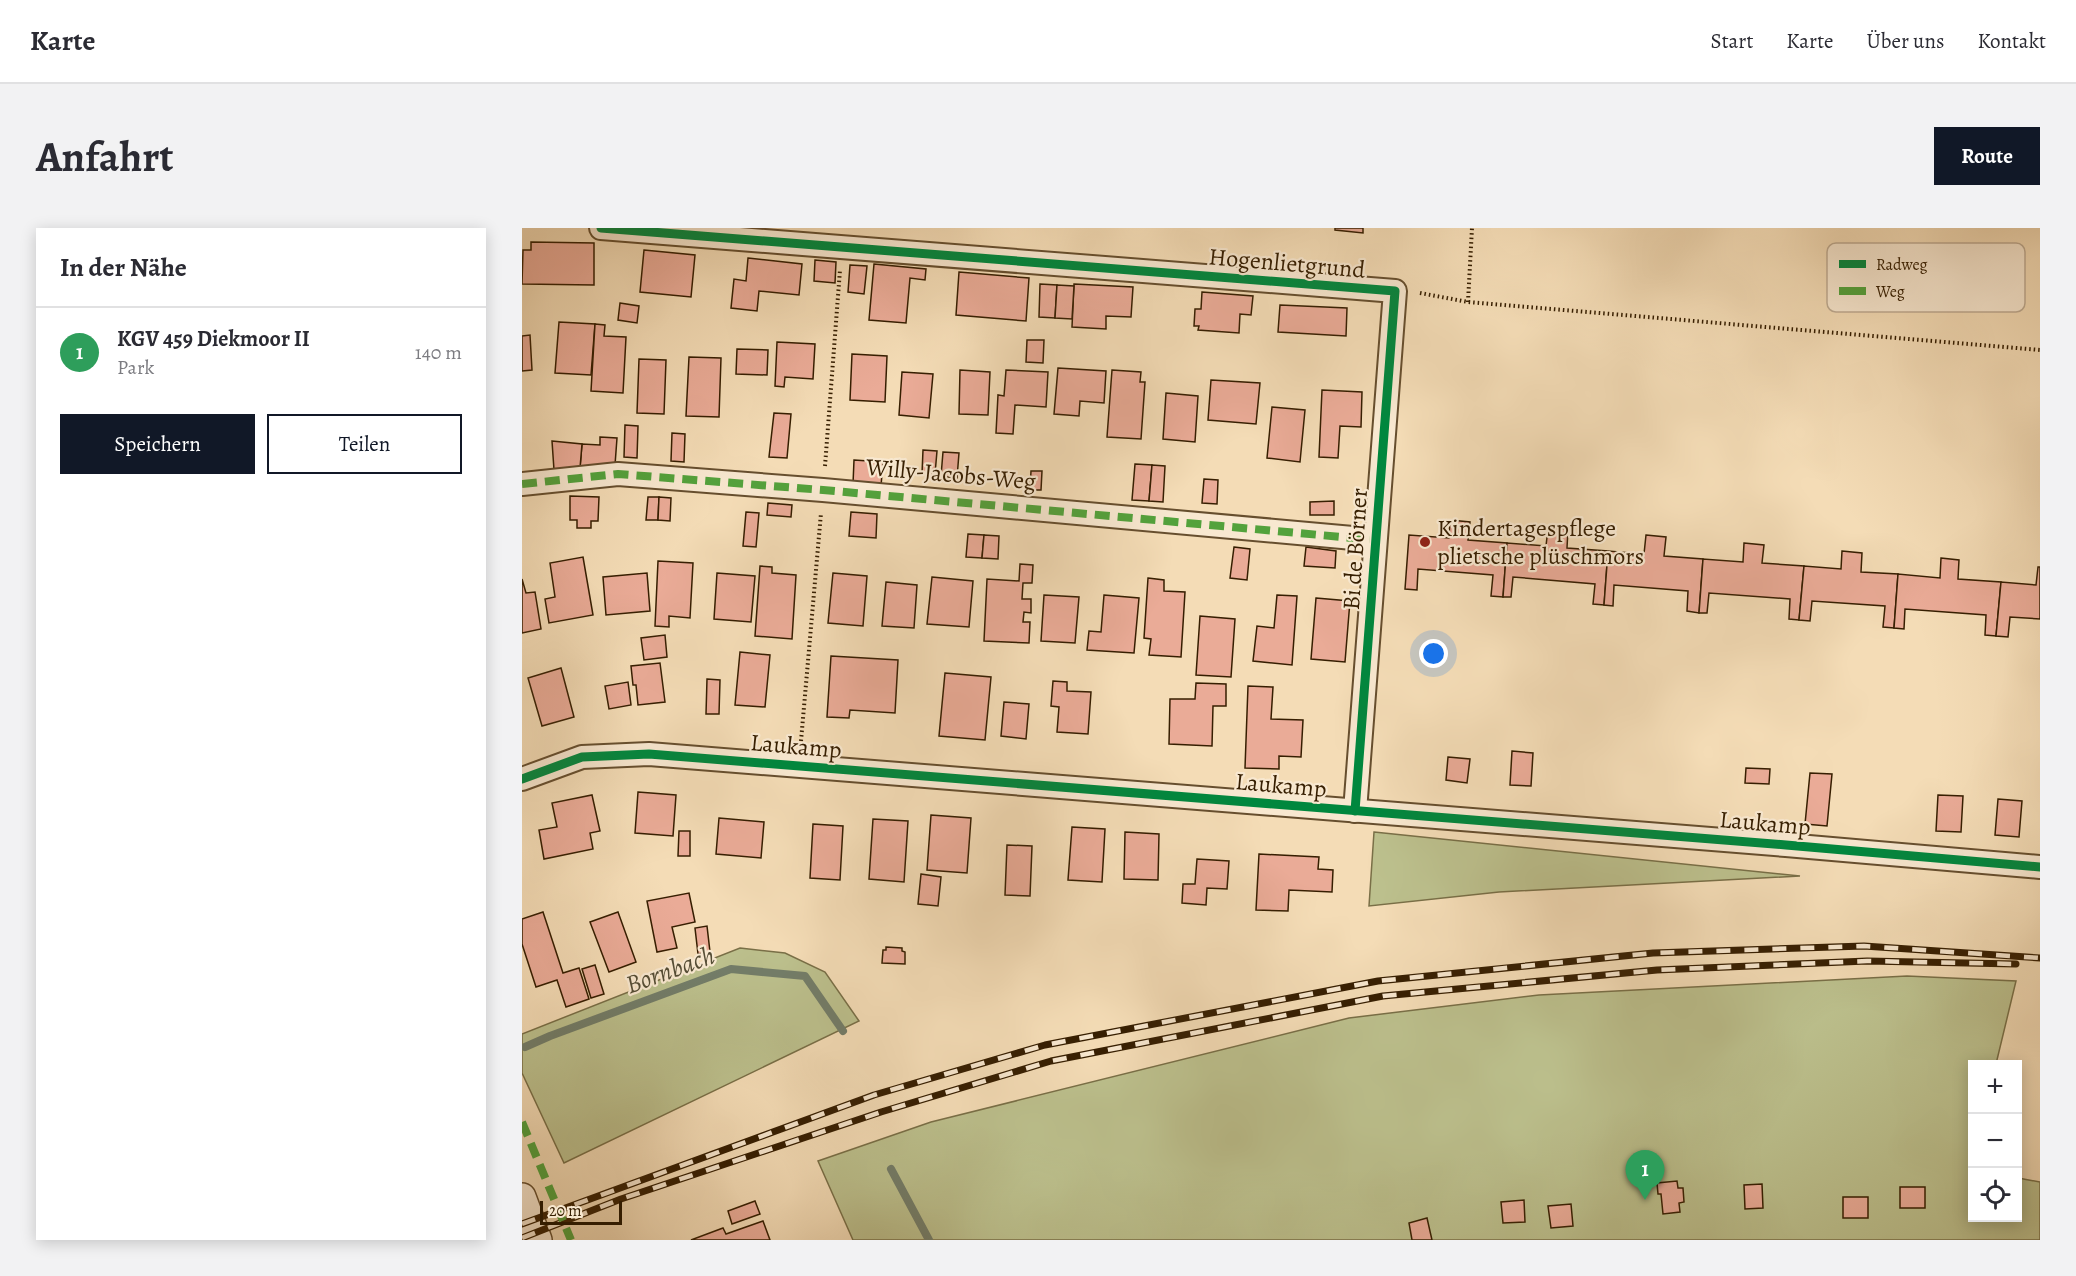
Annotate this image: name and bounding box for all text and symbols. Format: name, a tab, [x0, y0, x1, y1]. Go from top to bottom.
text: Karte	[30, 22, 95, 60]
text: Start	[1711, 27, 1753, 55]
text: Karte	[1786, 27, 1834, 55]
text: Über uns	[1867, 27, 1944, 55]
text: Kontakt	[1977, 27, 2046, 55]
button: Route	[1934, 127, 2040, 185]
text: Anfahrt	[36, 128, 173, 185]
street label: Hogenlietgrund	[1207, 240, 1367, 286]
legend	[1827, 243, 2025, 312]
text: In der Nähe	[60, 250, 187, 285]
text: Radweg	[1876, 254, 1928, 276]
text: Weg	[1875, 281, 1905, 303]
text: KGV 459 Diekmoor II	[117, 324, 310, 354]
text: 1	[76, 339, 83, 366]
text: 140 m	[415, 339, 462, 366]
text: Park	[117, 354, 155, 381]
button: Speichern	[60, 414, 255, 474]
button: Teilen	[267, 414, 462, 474]
street label: Willy-Jacobs-Weg	[864, 451, 1037, 497]
street label: Bi de Börner	[1335, 487, 1375, 611]
place label: Kindertagespflege plietsche plüschmors	[1437, 512, 1644, 572]
marker: Kindertagespflege plietsche plüschmors	[1418, 535, 1432, 549]
your location	[1419, 639, 1448, 668]
street label: Laukamp	[749, 726, 843, 766]
street label: Laukamp	[1234, 765, 1328, 805]
street label: Laukamp	[1718, 803, 1812, 843]
water label: Bornbach	[621, 938, 719, 1002]
map controls	[1968, 1060, 2022, 1222]
button: +	[1968, 1060, 2022, 1114]
button: −	[1968, 1114, 2022, 1168]
pin: 1	[1626, 1150, 1664, 1200]
button: locate	[1968, 1168, 2022, 1222]
scale bar	[540, 1198, 622, 1226]
text: 20 m	[549, 1200, 582, 1222]

